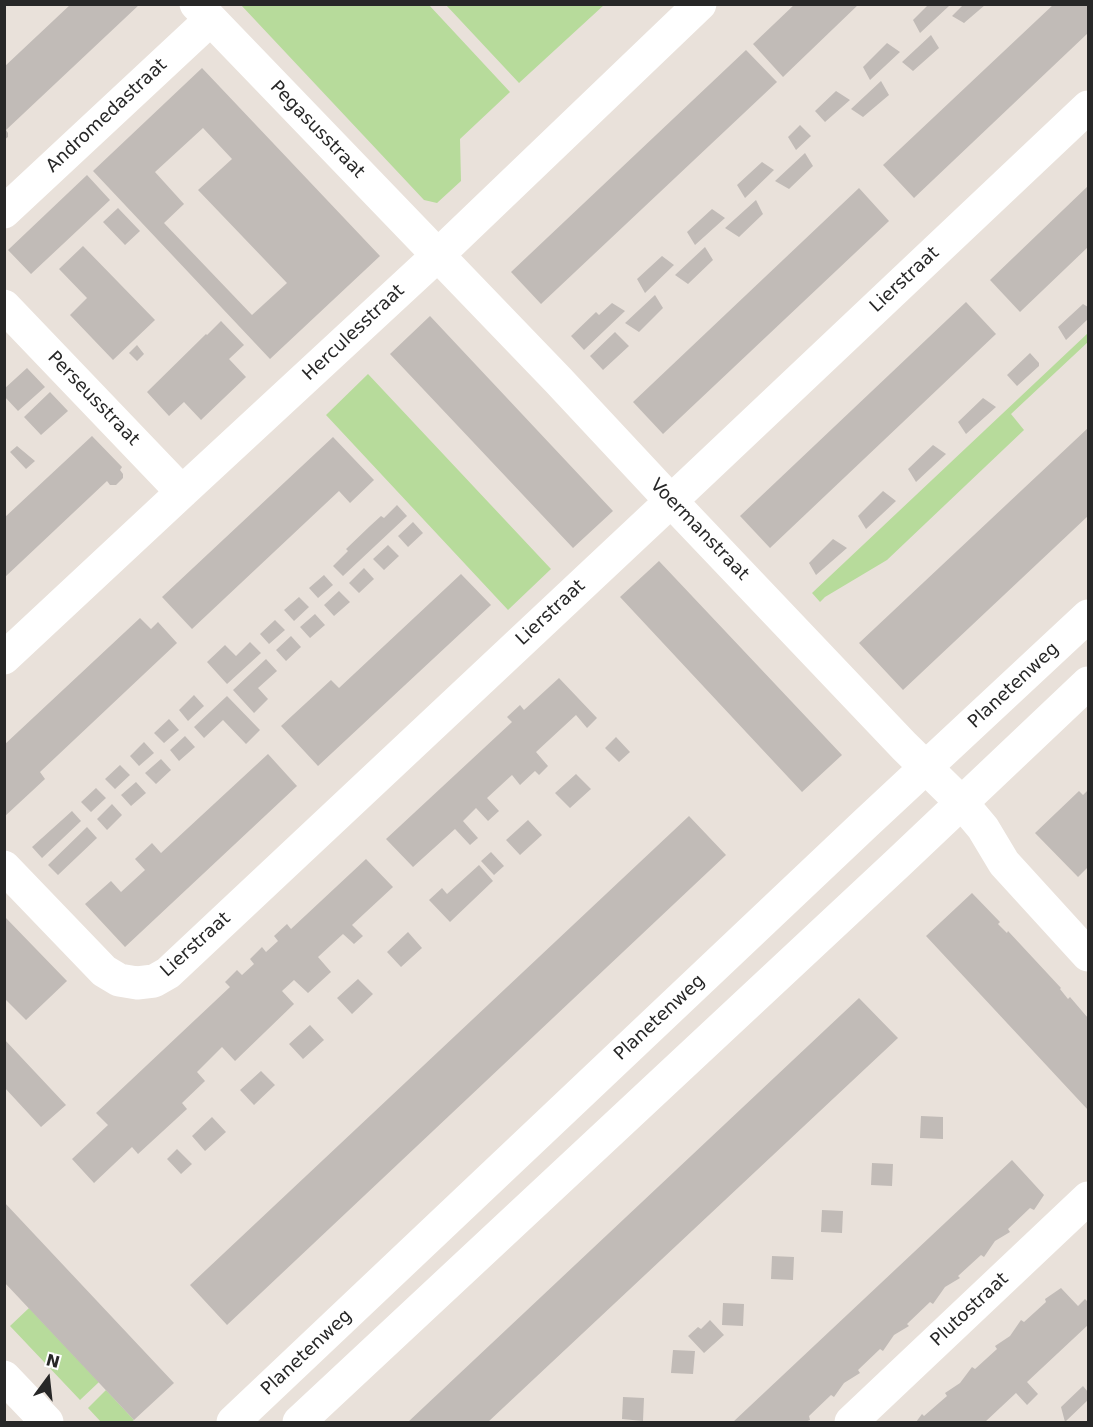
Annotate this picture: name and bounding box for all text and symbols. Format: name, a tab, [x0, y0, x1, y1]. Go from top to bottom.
street label: Andromedastraat	[42, 55, 172, 177]
street label: Pegasusstraat	[265, 77, 369, 183]
street label: Lierstraat	[866, 243, 944, 317]
street label: Herculesstraat	[299, 280, 409, 386]
street label: Perseusstraat	[43, 347, 143, 451]
street label: Voermanstraat	[645, 475, 753, 585]
street label: Lierstraat	[512, 576, 590, 650]
street label: Planetenweg	[964, 639, 1064, 733]
street label: Lierstraat	[157, 908, 235, 982]
street label: Planetenweg	[610, 971, 710, 1065]
street label: Plutostraat	[927, 1269, 1013, 1351]
street label: Planetenweg	[257, 1306, 357, 1400]
north arrow	[18, 1349, 78, 1409]
text: N	[44, 1350, 62, 1372]

